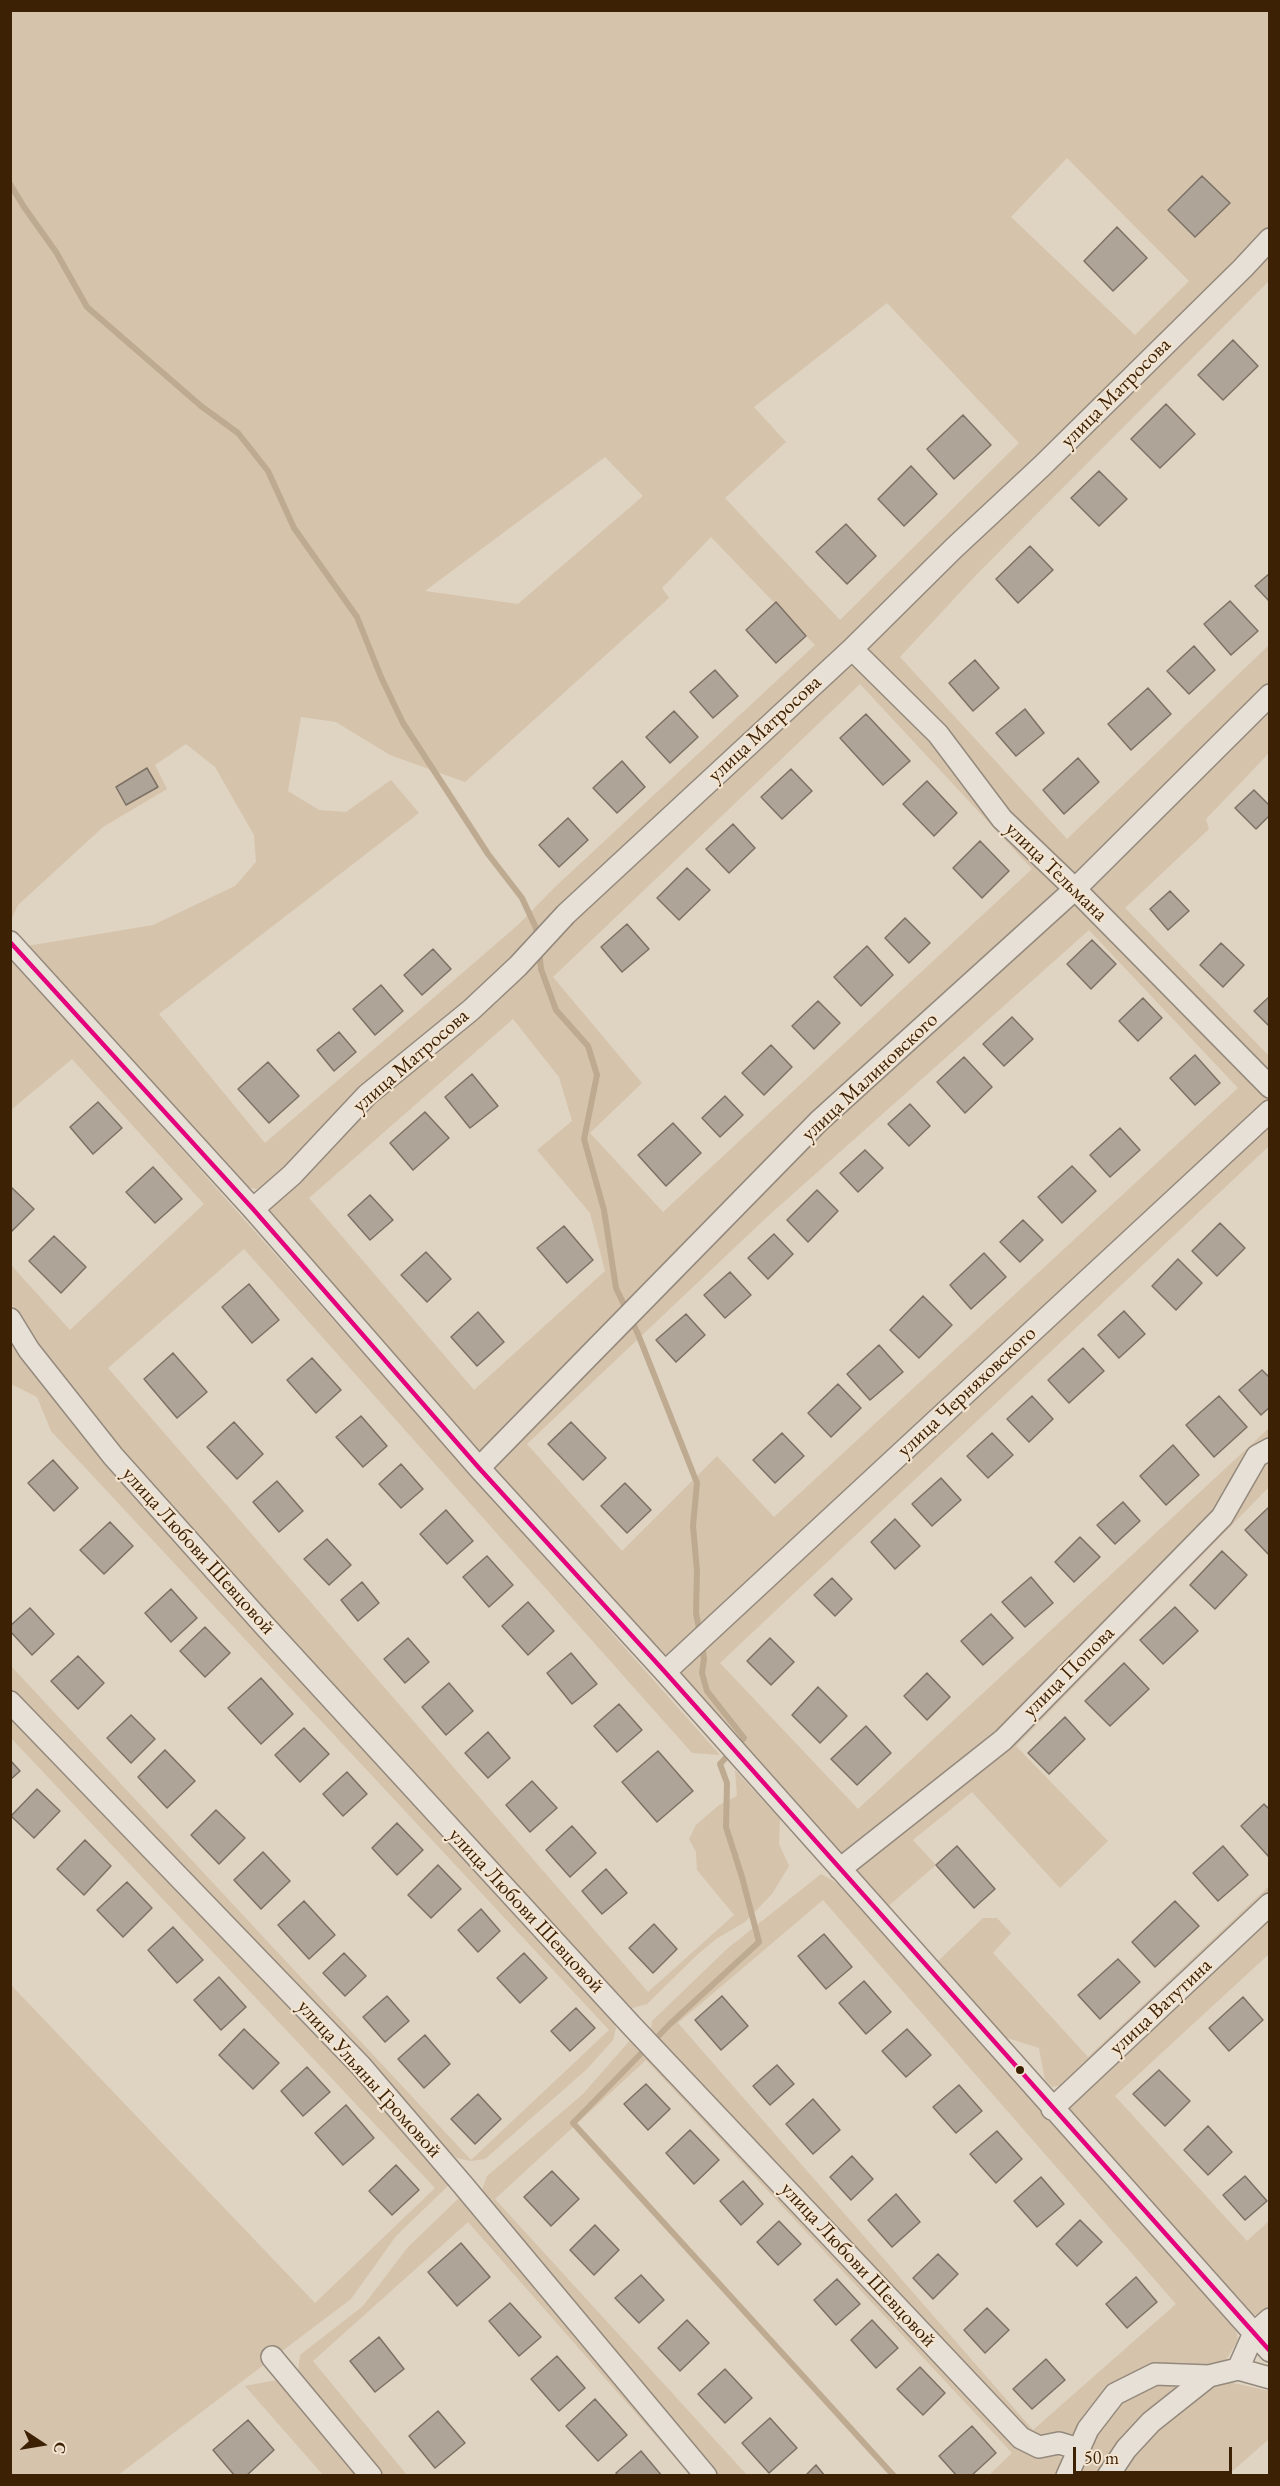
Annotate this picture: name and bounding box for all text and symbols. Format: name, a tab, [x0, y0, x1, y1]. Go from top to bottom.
street label: улица Матросова	[1056, 333, 1176, 453]
street label: улица Матросова	[703, 670, 827, 788]
street label: улица Тельмана	[1000, 817, 1112, 927]
street label: улица Матросова	[348, 1004, 474, 1118]
street label: улица Малиновского	[796, 1007, 944, 1147]
street label: улица Черняховского	[892, 1321, 1042, 1463]
street label: улица Любови Шевцовой	[116, 1462, 280, 1640]
street label: улица Попова	[1018, 1621, 1120, 1723]
street label: улица Любови Шевцовой	[443, 1823, 609, 1999]
street label: улица Ватутина	[1105, 1953, 1217, 2061]
street label: улица Ульяны Громовой	[291, 1995, 447, 2163]
unlabelled marker	[1014, 2064, 1026, 2076]
street label: улица Любови Шевцовой	[775, 2177, 941, 2353]
north arrow	[12, 2414, 72, 2474]
scale bar	[1076, 2435, 1235, 2473]
text: С	[49, 2440, 72, 2456]
text: 50 m	[1084, 2446, 1119, 2469]

